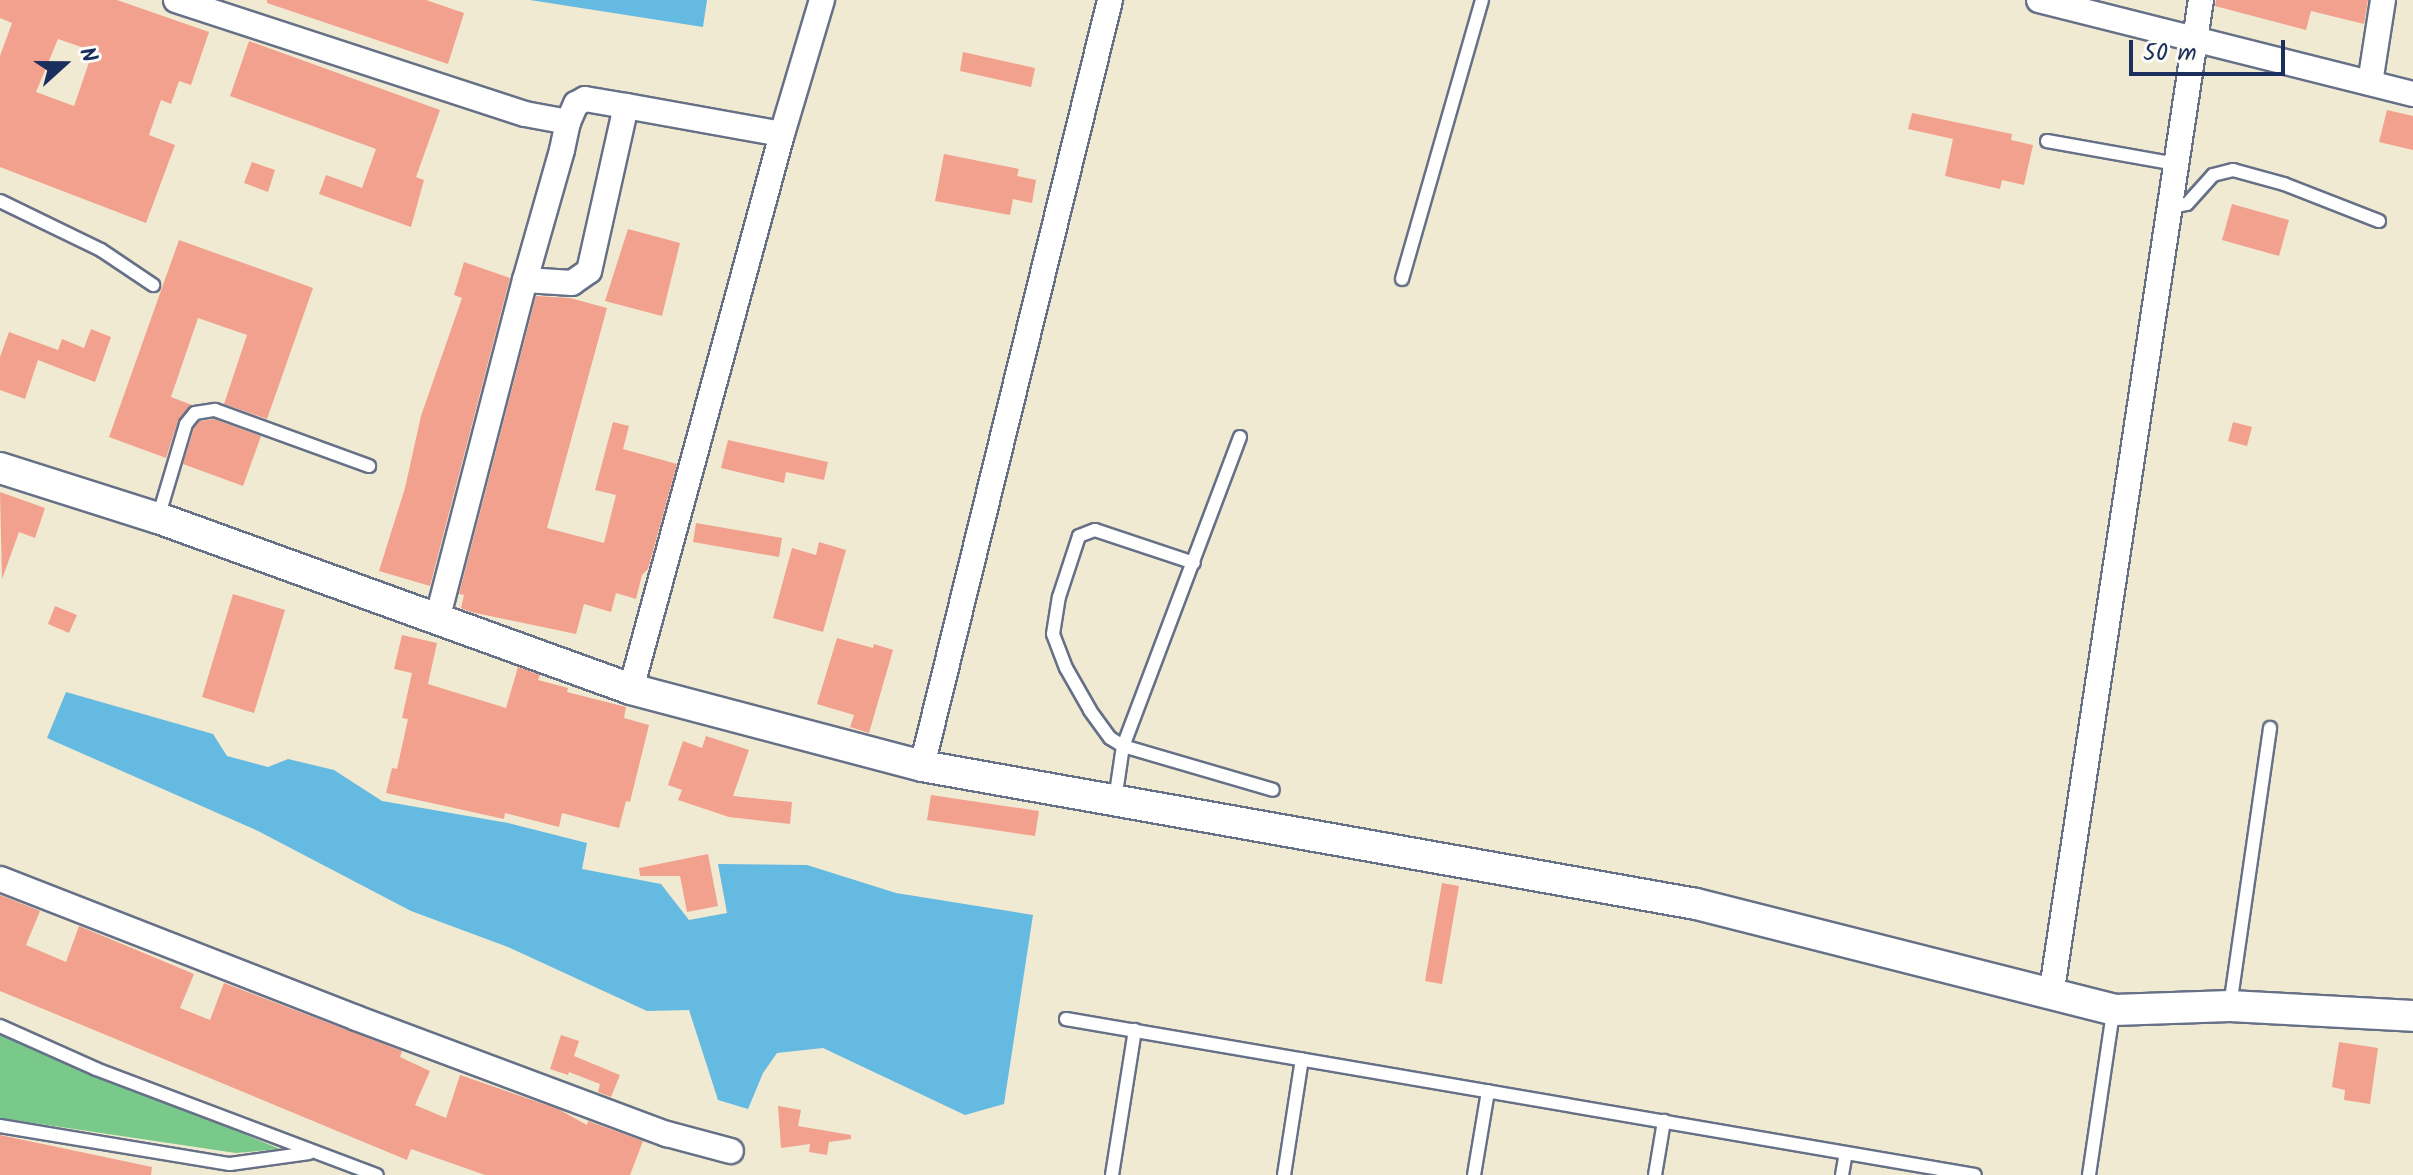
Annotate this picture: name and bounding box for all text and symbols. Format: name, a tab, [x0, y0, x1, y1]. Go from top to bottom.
north arrow	[24, 24, 104, 104]
scale bar	[2133, 24, 2289, 74]
text: 50 m	[2143, 34, 2197, 73]
text: N	[68, 42, 106, 68]

